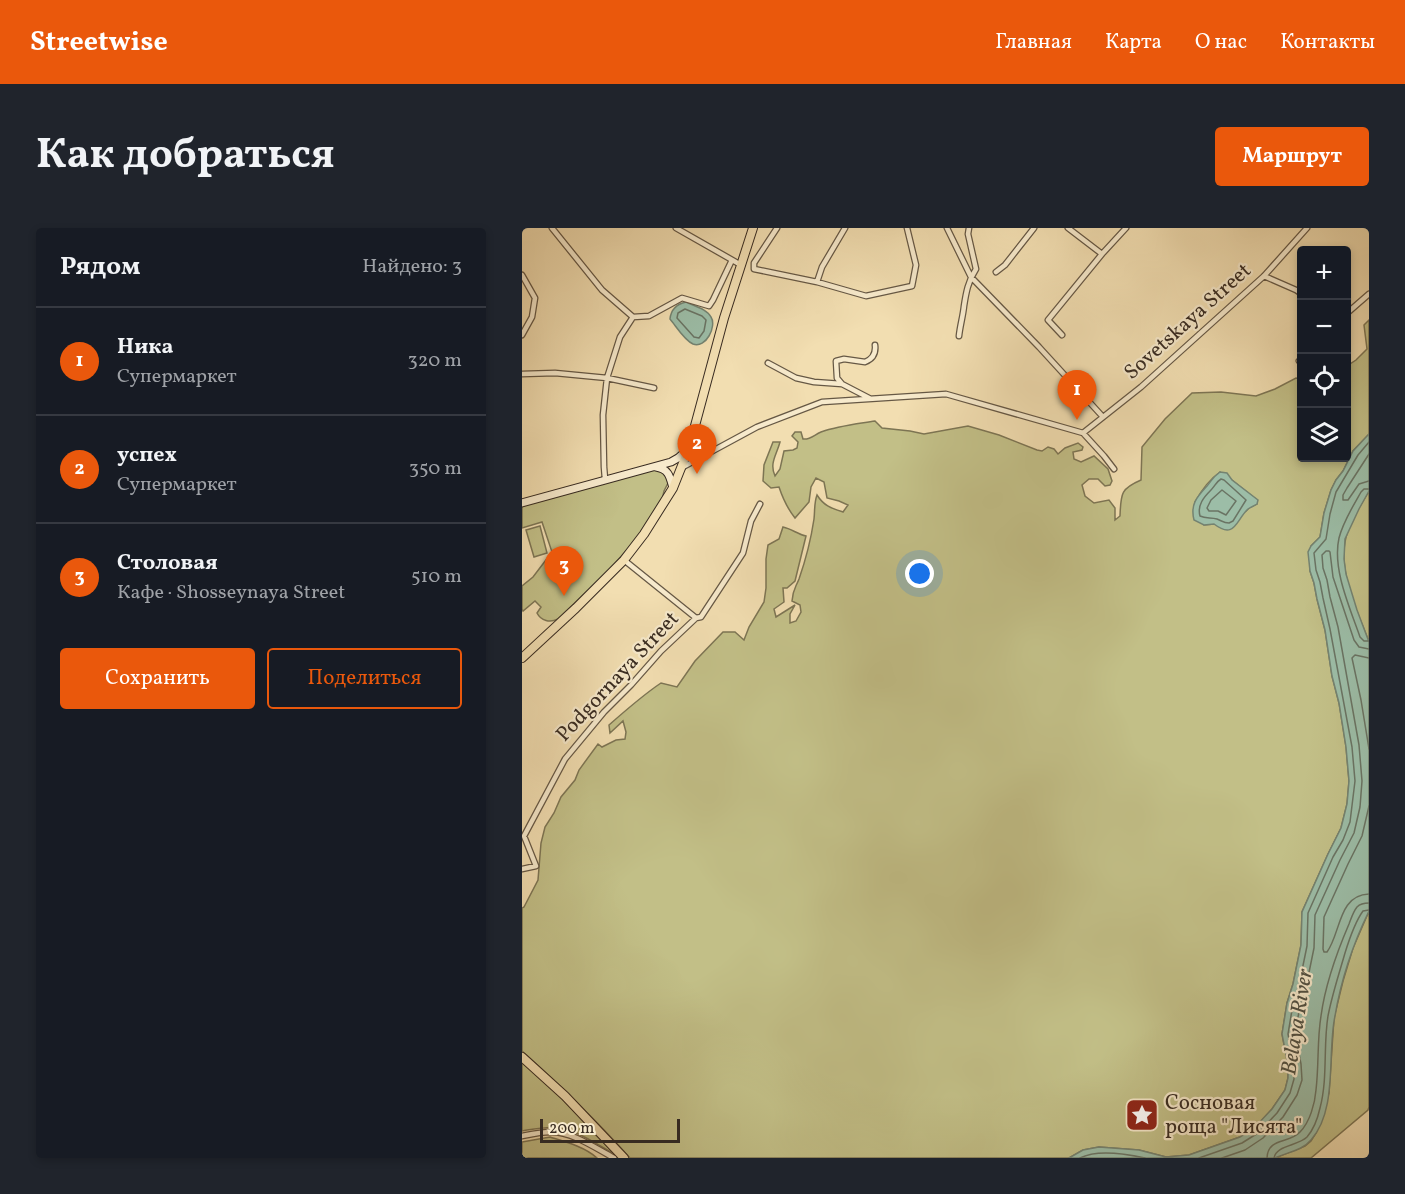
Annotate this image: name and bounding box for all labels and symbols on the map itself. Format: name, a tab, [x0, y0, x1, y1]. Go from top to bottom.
street label: Sovetskaya Street	[1118, 257, 1258, 387]
pin: 1	[1058, 370, 1096, 420]
pin: 2	[678, 424, 717, 474]
pin: 3	[544, 546, 584, 596]
your location	[905, 559, 934, 588]
street label: Podgornaya Street	[550, 605, 686, 749]
water label: Belaya River	[1274, 966, 1322, 1077]
place label: Сосновая роща "Лисята"	[1165, 1089, 1302, 1142]
place icon: Сосновая роща "Лисята"	[1124, 1097, 1160, 1133]
scale bar	[540, 1116, 680, 1144]

